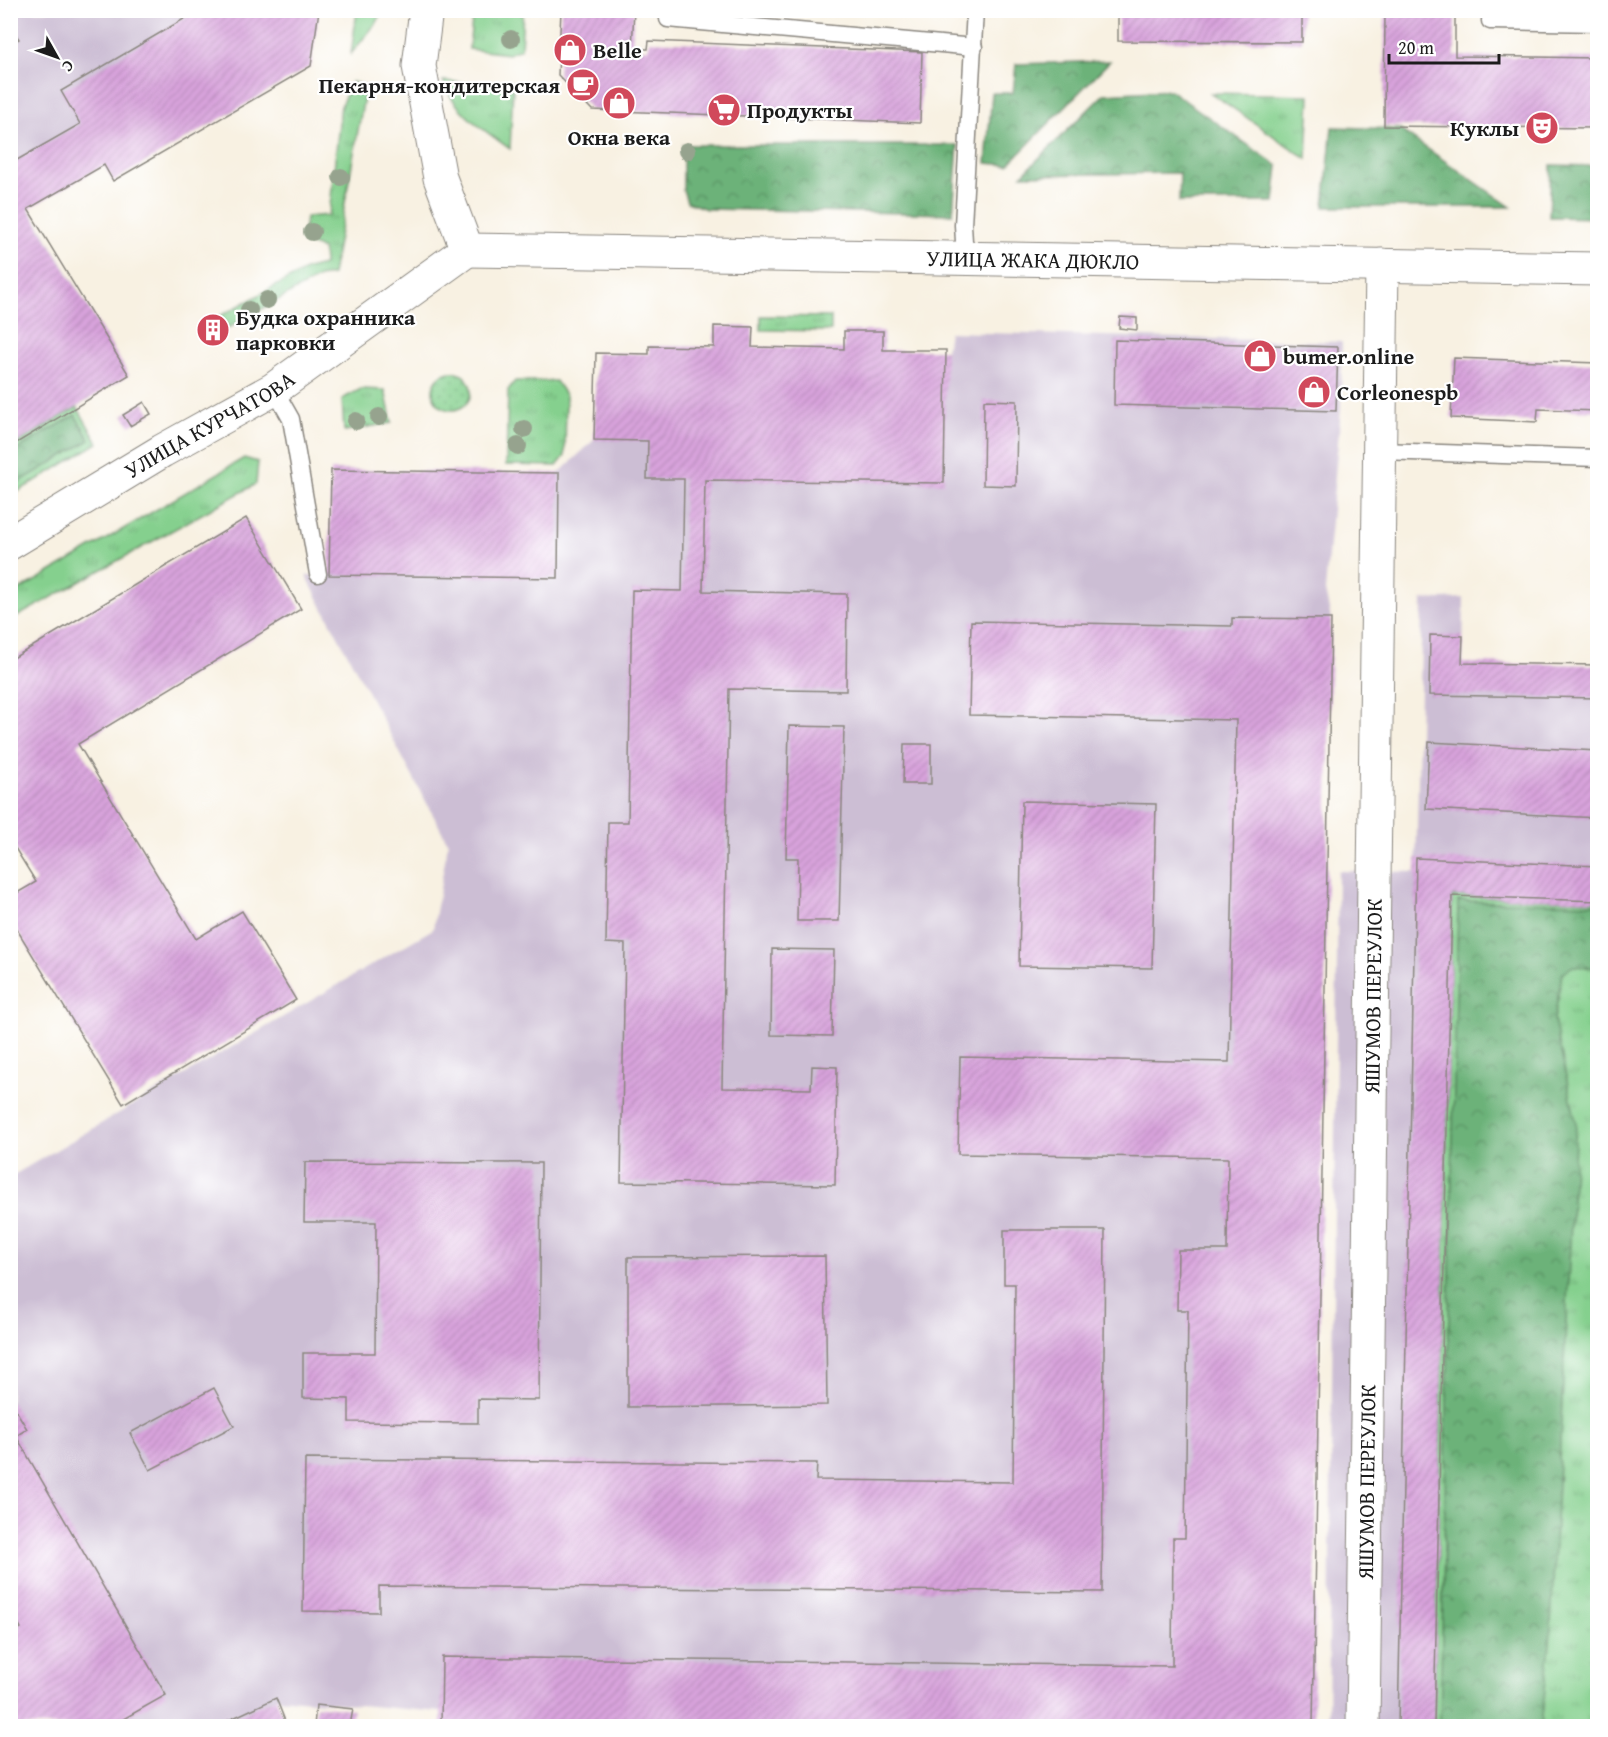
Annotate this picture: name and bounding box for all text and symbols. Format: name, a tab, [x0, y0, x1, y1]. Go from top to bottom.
north arrow	[27, 27, 87, 87]
scale bar	[1389, 27, 1498, 65]
shop icon: Belle	[552, 32, 588, 68]
place label: Belle	[593, 34, 642, 66]
text: 20 m	[1398, 34, 1434, 61]
text: С	[56, 55, 81, 78]
cafe icon: Пекарня-кондитерская	[565, 67, 601, 103]
place label: Пекарня-кондитерская	[319, 69, 560, 101]
shop icon: Окна века	[601, 85, 637, 121]
supermarket icon: Продукты	[706, 92, 742, 128]
place label: Продукты	[747, 94, 853, 126]
theatre icon: Куклы	[1524, 110, 1560, 146]
place label: Куклы	[1450, 112, 1519, 144]
place label: Окна века	[568, 121, 671, 153]
street label: УЛИЦА ЖАКА ДЮКЛО	[926, 242, 1140, 277]
place label: Будка охранника парковки	[236, 301, 416, 358]
building icon: Будка охранника парковки	[195, 312, 231, 348]
shop icon: bumer.online	[1242, 338, 1278, 374]
place label: bumer.online	[1283, 340, 1414, 372]
street label: УЛИЦА КУРЧАТОВА	[118, 363, 302, 486]
shop icon: Corleonespb	[1296, 374, 1332, 410]
place label: Corleonespb	[1337, 376, 1458, 408]
street label: ЯШУМОВ ПЕРЕУЛОК	[1355, 898, 1390, 1095]
street label: ЯШУМОВ ПЕРЕУЛОК	[1349, 1384, 1383, 1581]

